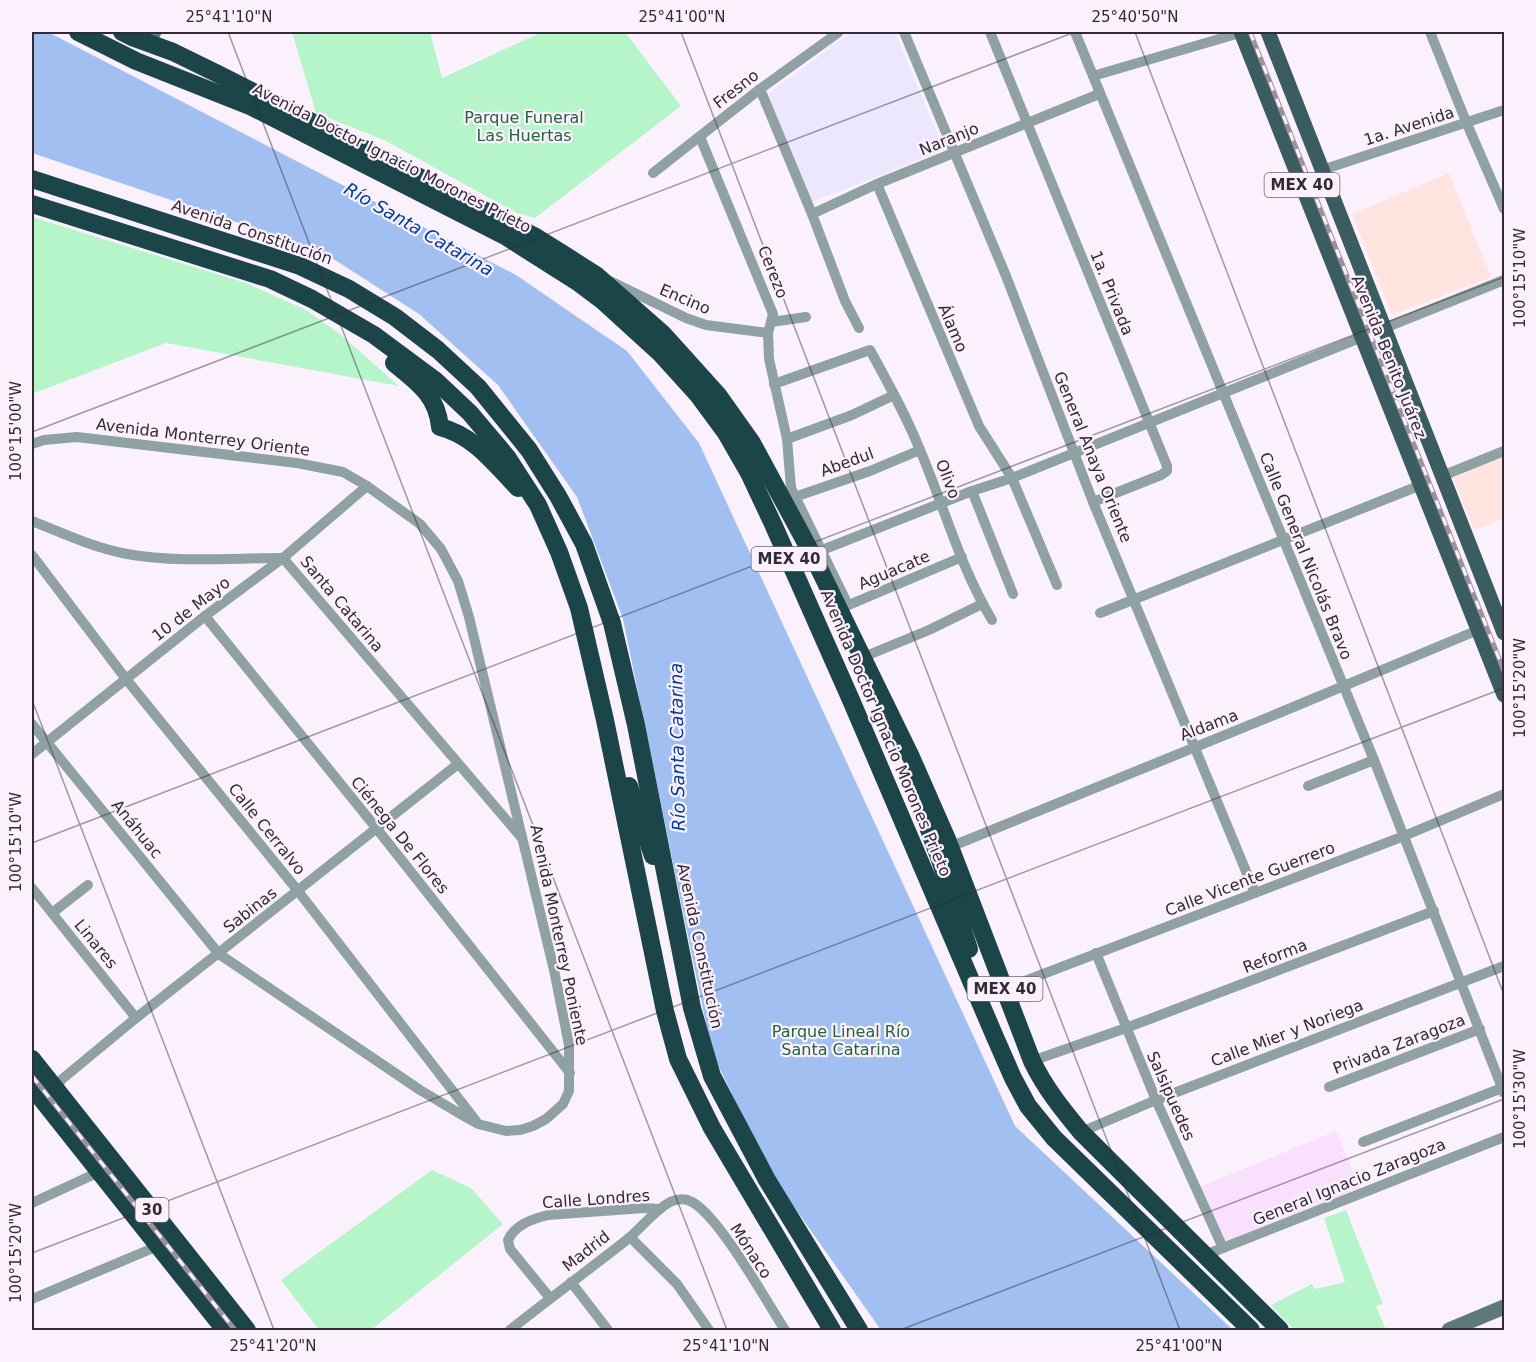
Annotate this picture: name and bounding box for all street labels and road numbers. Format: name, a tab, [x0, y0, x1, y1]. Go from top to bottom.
street label: Fresno	[710, 65, 762, 113]
street label: Avenida Doctor Ignacio Morones Prieto	[250, 79, 534, 237]
street label: 1a. Avenida	[1361, 102, 1457, 150]
street label: Naranjo	[916, 118, 982, 160]
road number: MEX 40	[1264, 173, 1340, 197]
street label: Avenida Constitución	[169, 196, 335, 268]
street label: Cerezo	[754, 243, 792, 301]
street label: 1a. Privada	[1086, 248, 1138, 338]
street label: Avenida Benito Juárez	[1347, 272, 1431, 442]
street label: Encino	[657, 280, 713, 318]
street label: Álamo	[934, 301, 972, 355]
street label: General Anaya Oriente	[1050, 369, 1136, 545]
street label: Avenida Monterrey Oriente	[95, 414, 311, 460]
street label: Abedul	[818, 444, 876, 480]
street label: Calle General Nicolás Bravo	[1256, 449, 1356, 663]
street label: Olivo	[932, 457, 964, 501]
street label: Aguacate	[855, 546, 933, 594]
road number: MEX 40	[752, 547, 826, 571]
street label: Santa Catarina	[296, 552, 388, 656]
street label: 10 de Mayo	[148, 573, 234, 645]
street label: Avenida Doctor Ignacio Morones Prieto	[817, 587, 955, 879]
street label: Aldama	[1177, 705, 1241, 745]
street label: Ciénega De Flores	[347, 772, 453, 898]
street label: Calle Cerralvo	[224, 779, 310, 879]
street label: Anáhuac	[108, 796, 166, 862]
street label: Avenida Monterrey Poniente	[526, 823, 592, 1047]
street label: Calle Vicente Guerrero	[1162, 838, 1338, 920]
street label: Avenida Constitución	[673, 862, 727, 1030]
street label: Sabinas	[219, 883, 281, 937]
street label: Linares	[70, 916, 122, 972]
street label: Reforma	[1240, 935, 1310, 977]
road number: MEX 40	[968, 977, 1042, 1001]
street label: Calle Mier y Noriega	[1208, 995, 1366, 1071]
street label: Privada Zaragoza	[1330, 1010, 1468, 1078]
street label: Salsipuedes	[1143, 1048, 1199, 1144]
street label: General Ignacio Zaragoza	[1250, 1135, 1448, 1229]
street label: Calle Londres	[542, 1186, 650, 1212]
road number: 30	[136, 1198, 168, 1222]
street label: Mónaco	[726, 1220, 776, 1282]
street label: Madrid	[558, 1227, 614, 1275]

